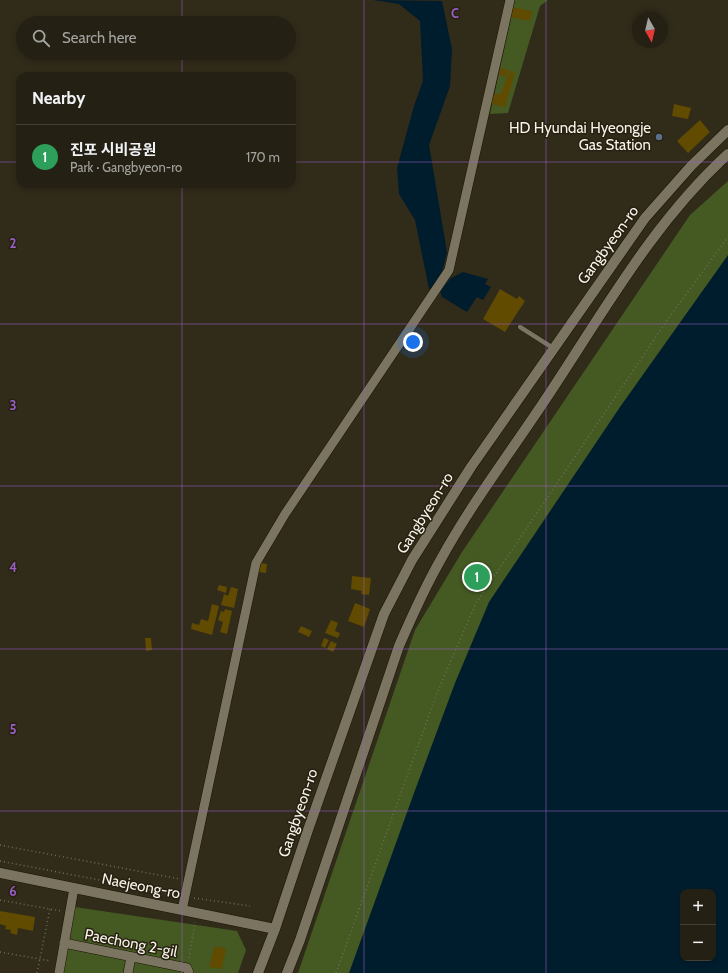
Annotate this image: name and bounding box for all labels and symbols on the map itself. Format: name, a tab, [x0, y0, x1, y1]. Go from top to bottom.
text: C	[451, 5, 459, 21]
north arrow	[632, 12, 668, 48]
place label: HD Hyundai Hyeongje Gas Station	[509, 119, 651, 154]
marker: HD Hyundai Hyeongje Gas Station	[654, 132, 664, 142]
street label: Gangbyeon-ro	[574, 202, 642, 288]
text: 2	[10, 235, 17, 251]
your location	[403, 332, 423, 352]
text: 3	[9, 397, 17, 413]
street label: Gangbyeon-ro	[393, 469, 457, 557]
text: 4	[9, 559, 17, 575]
pin: 1	[464, 562, 490, 592]
text: 5	[10, 721, 17, 737]
street label: Gangbyeon-ro	[274, 766, 322, 860]
street label: Naejeong-ro	[100, 870, 182, 902]
text: 6	[9, 883, 17, 899]
street label: Paechong 2-gil	[83, 925, 179, 961]

